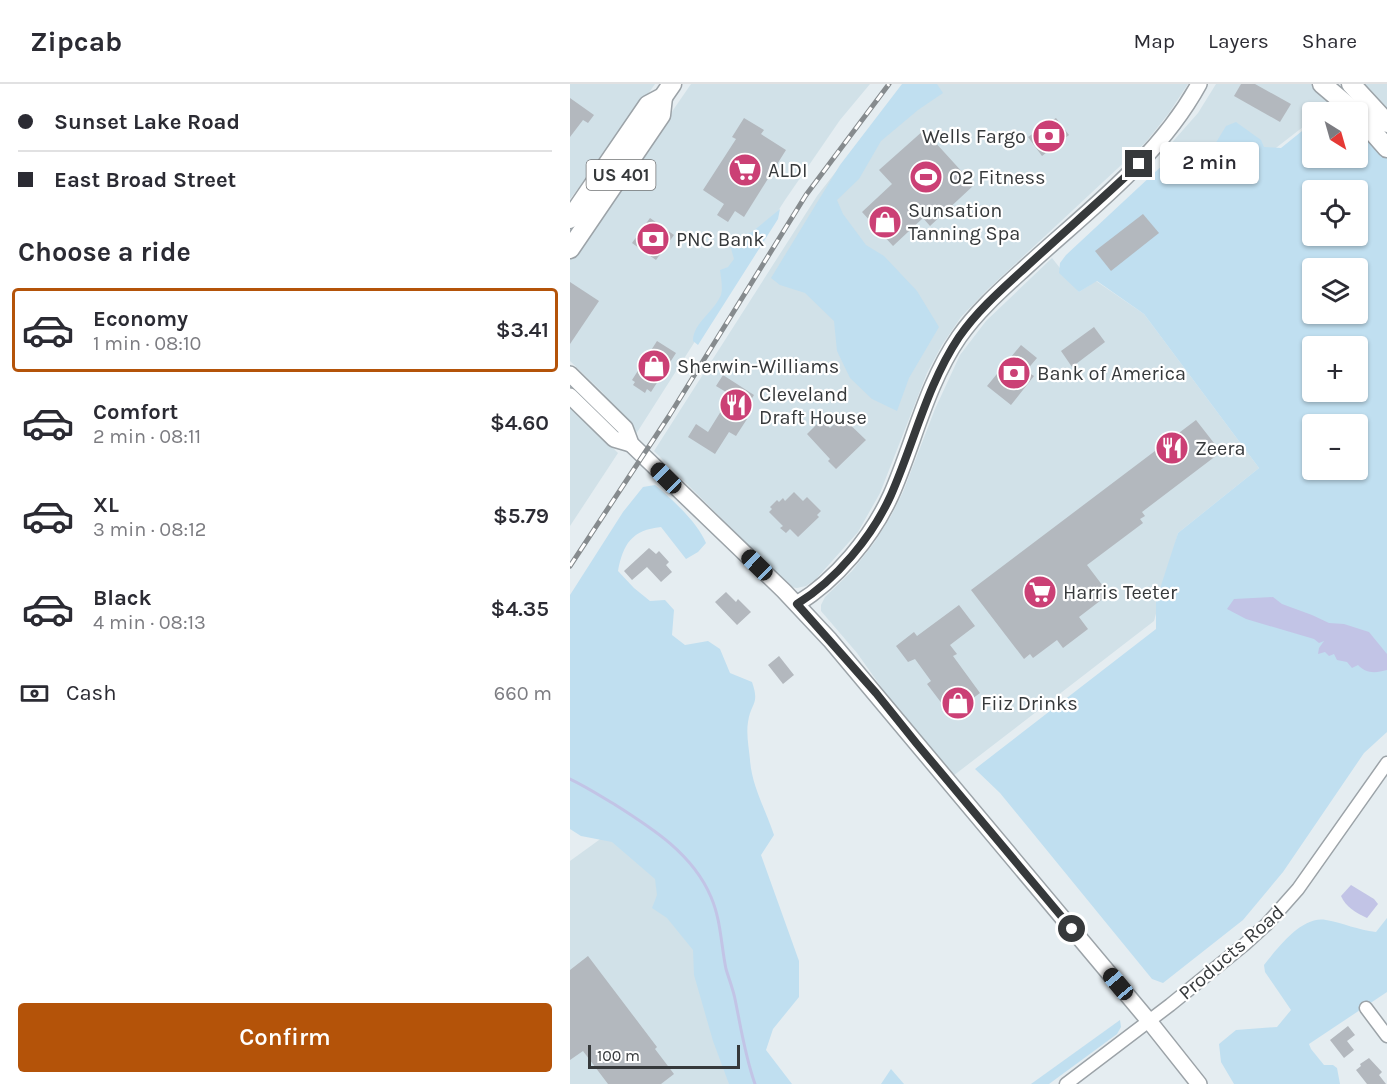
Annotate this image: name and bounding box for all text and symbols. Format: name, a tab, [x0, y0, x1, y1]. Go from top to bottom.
text: Zipcab	[30, 25, 122, 58]
text: Map	[1133, 29, 1175, 53]
text: Layers	[1208, 29, 1269, 53]
text: Share	[1302, 29, 1357, 53]
north arrow	[1302, 102, 1368, 168]
map controls	[1302, 102, 1368, 480]
text: Sunset Lake Road	[54, 109, 240, 135]
bank icon: Wells Fargo	[1031, 118, 1067, 154]
place label: Wells Fargo	[922, 125, 1026, 148]
callout: 2 min	[1160, 143, 1259, 185]
route end	[1125, 150, 1152, 177]
text: 2 min	[1182, 151, 1237, 174]
supermarket icon: ALDI	[727, 152, 763, 188]
place label: ALDI	[768, 159, 808, 182]
sports icon: O2 Fitness	[908, 159, 944, 195]
road number: US 401	[586, 160, 656, 190]
place label: O2 Fitness	[949, 166, 1046, 189]
text: East Broad Street	[54, 167, 236, 193]
button: locate	[1302, 180, 1368, 246]
place label: Sunsation Tanning Spa	[908, 199, 1020, 245]
shop icon: Sunsation Tanning Spa	[867, 204, 903, 240]
bank icon: PNC Bank	[635, 221, 671, 257]
place label: PNC Bank	[676, 228, 765, 251]
text: Choose a ride	[18, 236, 191, 268]
button: layers	[1302, 258, 1368, 324]
icon: car	[21, 303, 75, 357]
text: Economy	[93, 306, 188, 332]
text: $3.41	[496, 317, 549, 343]
text: 1 min · 08:10	[93, 332, 201, 355]
button: +	[1302, 336, 1368, 402]
shop icon: Sherwin-Williams	[636, 348, 672, 384]
place label: Sherwin-Williams	[677, 355, 839, 378]
bank icon: Bank of America	[996, 355, 1032, 391]
place label: Bank of America	[1037, 362, 1186, 385]
place label: Cleveland Draft House	[759, 383, 867, 429]
restaurant icon: Cleveland Draft House	[718, 387, 754, 423]
icon: car	[21, 396, 75, 450]
text: Comfort	[93, 399, 178, 425]
text: $4.60	[490, 410, 549, 436]
button: −	[1302, 414, 1368, 480]
text: 2 min · 08:11	[93, 425, 201, 448]
restaurant icon: Zeera	[1154, 430, 1190, 466]
place label: Zeera	[1195, 437, 1246, 460]
car	[647, 459, 685, 497]
icon: car	[21, 489, 75, 543]
text: XL	[93, 492, 119, 518]
text: $5.79	[493, 503, 549, 529]
text: 3 min · 08:12	[93, 518, 206, 541]
car	[738, 546, 776, 584]
supermarket icon: Harris Teeter	[1022, 574, 1058, 610]
place label: Harris Teeter	[1063, 581, 1178, 604]
icon: car	[21, 582, 75, 636]
text: Black	[93, 585, 152, 611]
text: $4.35	[491, 596, 549, 622]
text: 4 min · 08:13	[93, 611, 206, 634]
icon: cash	[18, 677, 51, 710]
text: Cash	[66, 680, 116, 706]
text: 660 m	[494, 682, 552, 705]
shop icon: Fiiz Drinks	[940, 685, 976, 721]
place label: Fiiz Drinks	[981, 692, 1078, 715]
street label: Products Road	[1174, 900, 1289, 1004]
route start	[1058, 915, 1085, 942]
car	[1100, 964, 1136, 1004]
button: Confirm	[18, 1003, 552, 1072]
scale bar	[588, 1042, 740, 1070]
text: 100 m	[597, 1046, 640, 1065]

